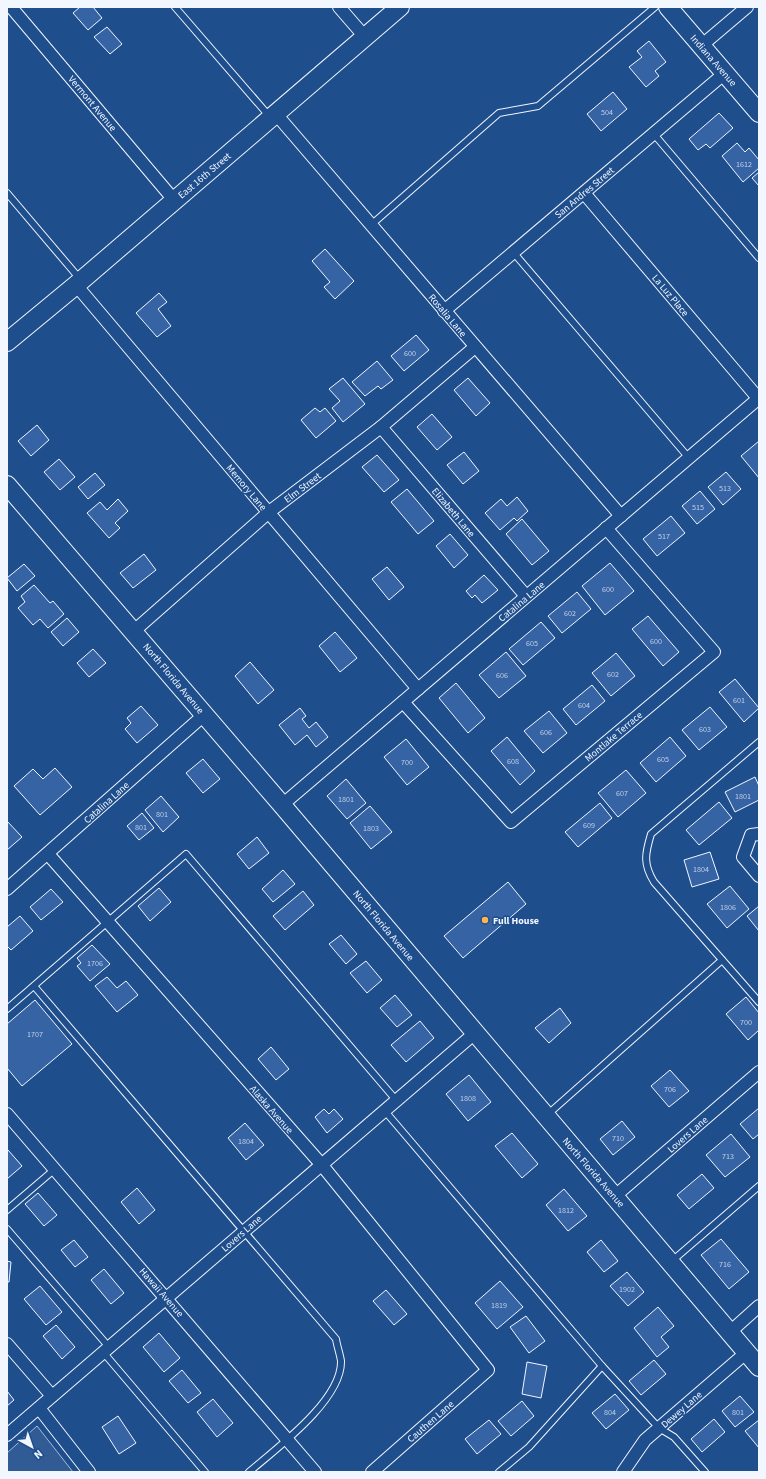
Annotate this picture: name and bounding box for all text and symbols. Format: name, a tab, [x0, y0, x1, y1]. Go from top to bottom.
street label: Indiana Avenue	[687, 32, 740, 90]
street label: Vermont Avenue	[65, 73, 120, 135]
house number: 504	[601, 107, 613, 118]
street label: East 16th Street	[175, 149, 235, 202]
house number: 1612	[736, 159, 752, 170]
street label: San Andres Street	[552, 163, 618, 222]
street label: La Luz Place	[649, 272, 692, 320]
street label: Rosalia Lane	[425, 291, 470, 340]
house number: 600	[404, 348, 416, 359]
street label: Memory Lane	[223, 461, 270, 514]
street label: Elm Street	[281, 469, 325, 506]
house number: 513	[719, 483, 731, 494]
street label: Elizabeth Lane	[428, 485, 478, 540]
house number: 515	[692, 502, 704, 513]
house number: 517	[658, 531, 670, 542]
street label: Catalina Lane	[495, 578, 548, 625]
house number: 600	[602, 584, 614, 595]
house number: 602	[564, 608, 576, 619]
house number: 600	[650, 636, 662, 647]
house number: 605	[526, 638, 538, 649]
street label: North Florida Avenue	[139, 640, 207, 717]
house number: 602	[607, 669, 619, 680]
house number: 606	[496, 670, 508, 681]
house number: 601	[733, 695, 745, 706]
house number: 604	[578, 700, 590, 711]
street label: Montlake Terrace	[582, 708, 646, 765]
house number: 603	[699, 724, 711, 735]
house number: 606	[540, 727, 552, 738]
house number: 605	[657, 754, 669, 765]
house number: 608	[507, 756, 519, 767]
house number: 700	[401, 757, 413, 768]
street label: Catalina Lane	[81, 779, 132, 827]
house number: 607	[616, 788, 628, 799]
house number: 1801	[735, 791, 751, 802]
house number: 1801	[338, 794, 354, 805]
house number: 801	[156, 809, 168, 820]
house number: 609	[583, 820, 595, 831]
house number: 801	[135, 822, 147, 833]
house number: 1803	[363, 823, 379, 834]
house number: 1804	[693, 864, 709, 875]
street label: North Florida Avenue	[349, 887, 417, 964]
house number: 1806	[720, 902, 736, 913]
place label: Full House	[493, 914, 539, 928]
marker: Full House	[480, 915, 490, 925]
house number: 1706	[87, 958, 103, 969]
house number: 700	[740, 1017, 752, 1028]
house number: 1707	[27, 1029, 43, 1040]
street label: Alaska Avenue	[246, 1082, 296, 1137]
house number: 706	[664, 1084, 676, 1095]
house number: 1808	[460, 1093, 476, 1104]
street label: Lovers Lane	[664, 1113, 711, 1156]
house number: 710	[612, 1133, 624, 1144]
street label: North Florida Avenue	[559, 1135, 628, 1211]
house number: 1804	[238, 1136, 254, 1147]
house number: 713	[722, 1151, 734, 1162]
house number: 1812	[558, 1205, 574, 1216]
street label: Lovers Lane	[218, 1212, 265, 1255]
house number: 716	[719, 1259, 731, 1270]
street label: Hawaii Avenue	[136, 1265, 187, 1320]
house number: 1902	[619, 1284, 635, 1295]
house number: 1819	[491, 1300, 507, 1311]
street label: Dewey Lane	[658, 1388, 705, 1432]
street label: Cauthen Lane	[404, 1397, 457, 1446]
house number: 804	[604, 1407, 616, 1418]
house number: 801	[732, 1407, 744, 1418]
north arrow	[12, 1427, 52, 1467]
text: N	[30, 1446, 46, 1462]

